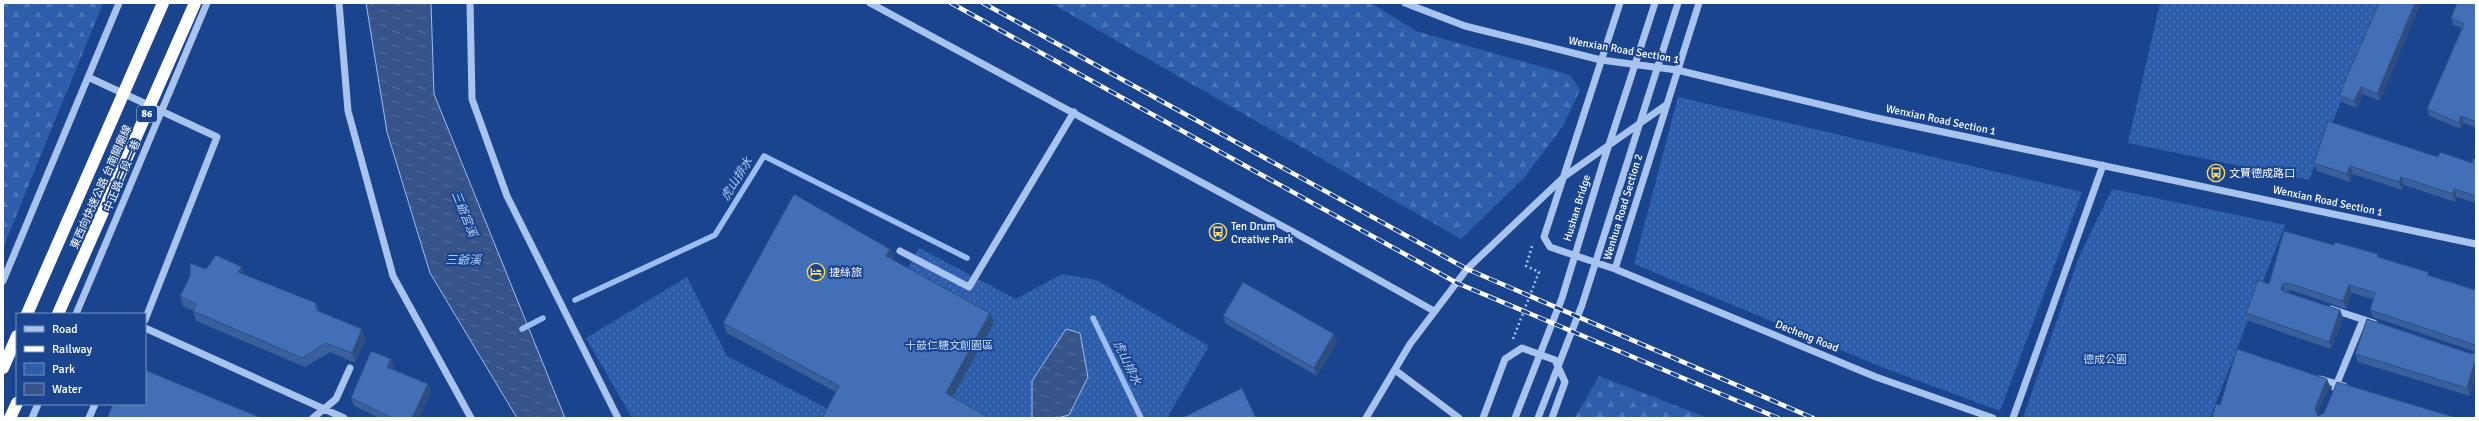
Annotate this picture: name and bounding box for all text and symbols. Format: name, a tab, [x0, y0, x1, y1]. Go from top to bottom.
street label: Wenxian Road Section 1	[1568, 34, 1680, 66]
street label: Wenxian Road Section 1	[1885, 102, 1997, 138]
road number: 86	[137, 106, 157, 122]
street label: 東西向快速公路 台南關廟線	[68, 123, 134, 251]
street label: 中正路二段一巷	[101, 138, 143, 214]
street label: Wenhua Road Section 2	[1601, 152, 1645, 262]
water label: 虎山排水	[718, 154, 757, 203]
bus stop icon: 文賢德成路口	[2206, 163, 2226, 183]
place label: 文賢德成路口	[2229, 167, 2295, 180]
street label: Hushan Bridge	[1561, 173, 1593, 243]
street label: Wenxian Road Section 1	[2272, 183, 2384, 219]
water label: 三爺宮溪	[448, 189, 481, 241]
place label: Ten Drum Creative Park	[1231, 220, 1294, 246]
bus stop icon: Ten Drum Creative Park	[1208, 222, 1228, 242]
water label: 三爺溪	[445, 253, 483, 268]
hotel icon: 捷絲旅	[806, 262, 826, 282]
place label: 捷絲旅	[829, 266, 862, 279]
legend	[16, 313, 146, 405]
street label: Decheng Road	[1773, 317, 1841, 355]
text: Road	[52, 322, 78, 337]
water label: 虎山排水	[1110, 338, 1145, 389]
park label: 十鼓仁糖文創園區	[905, 339, 993, 352]
text: Railway	[52, 342, 92, 357]
park label: 德成公園	[2083, 353, 2127, 366]
text: Park	[52, 362, 75, 377]
text: Water	[52, 382, 83, 397]

